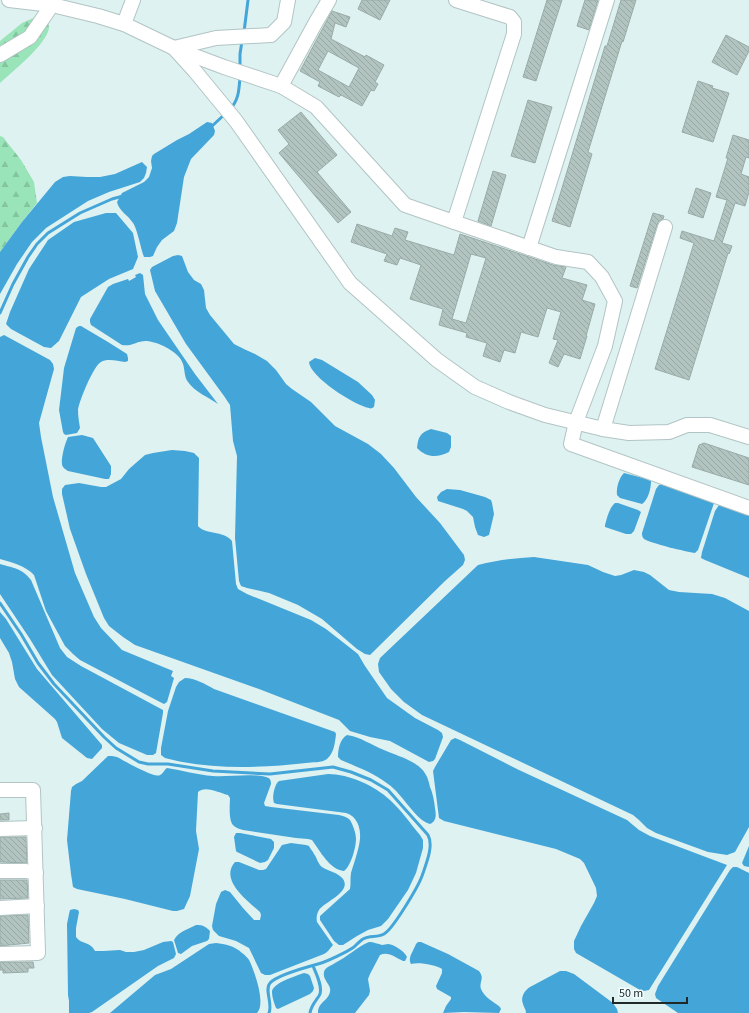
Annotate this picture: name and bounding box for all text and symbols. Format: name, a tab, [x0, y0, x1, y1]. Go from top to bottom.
scale bar	[613, 979, 687, 1005]
text: 50 m	[619, 985, 643, 1002]

